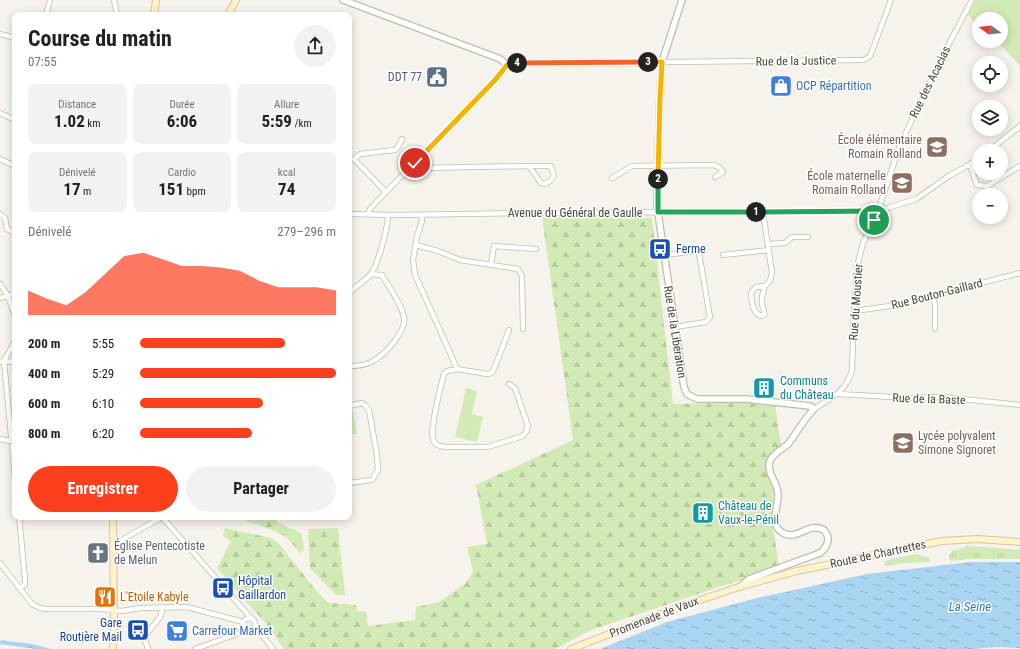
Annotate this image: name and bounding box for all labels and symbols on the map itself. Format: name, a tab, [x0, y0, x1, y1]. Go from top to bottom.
north arrow	[972, 12, 1008, 48]
street label: Rue des Acacias	[907, 44, 953, 120]
pin: 3	[638, 52, 658, 72]
pin: 4	[507, 53, 527, 73]
street label: Rue de la Justice	[756, 53, 837, 69]
public building icon: DDT 77	[424, 64, 450, 90]
place label: DDT 77	[388, 70, 422, 84]
shop icon: OCP Répartition	[768, 73, 794, 99]
place label: OCP Répartition	[796, 79, 872, 93]
place label: École élémentaire Romain Rolland	[838, 132, 922, 161]
school or university icon: École élémentaire Romain Rolland	[924, 134, 950, 160]
pin	[398, 146, 432, 180]
place label: École maternelle Romain Rolland	[807, 168, 886, 197]
pin: 2	[648, 169, 668, 189]
school or university icon: École maternelle Romain Rolland	[889, 170, 915, 196]
pin: 1	[746, 202, 766, 222]
pin	[857, 203, 891, 237]
street label: Avenue du Général de Gaulle	[508, 206, 643, 220]
bus stop icon: Ferme	[647, 236, 673, 262]
place label: Ferme	[676, 242, 706, 256]
street label: Rue du Moustier	[846, 263, 866, 341]
street label: Rue Bouton-Gaillard	[890, 276, 984, 312]
street label: Rue de la Libération	[661, 285, 689, 379]
place label: Communs du Château	[780, 374, 834, 402]
building icon: Communs du Château	[751, 375, 777, 401]
street label: Rue de la Baste	[892, 391, 966, 407]
place label: Lycée polyvalent Simone Signoret	[918, 429, 996, 457]
school or university icon: Lycée polyvalent Simone Signoret	[890, 430, 916, 456]
place label: Château de Vaux-le-Pénil	[718, 499, 779, 527]
building icon: Château de Vaux-le-Pénil	[690, 500, 716, 526]
street label: Route de Chartrettes	[829, 537, 927, 571]
place label: Église Pentecotiste de Melun	[114, 538, 205, 567]
church icon: Église Pentecotiste de Melun	[85, 540, 111, 566]
place label: Hôpital Gaillardon	[238, 574, 286, 602]
bus stop icon: Hôpital Gaillardon	[210, 575, 236, 601]
restaurant icon: L'Etoile Kabyle	[92, 584, 118, 610]
place label: L'Etoile Kabyle	[120, 590, 189, 604]
street label: Promenade de Vaux	[607, 594, 701, 640]
water label: La Seine	[949, 599, 991, 614]
place label: Gare Routière Mail	[60, 616, 122, 644]
bus stop icon: Gare Routière Mail	[125, 617, 151, 643]
supermarket icon: Carrefour Market	[164, 618, 190, 644]
place label: Carrefour Market	[192, 624, 273, 638]

